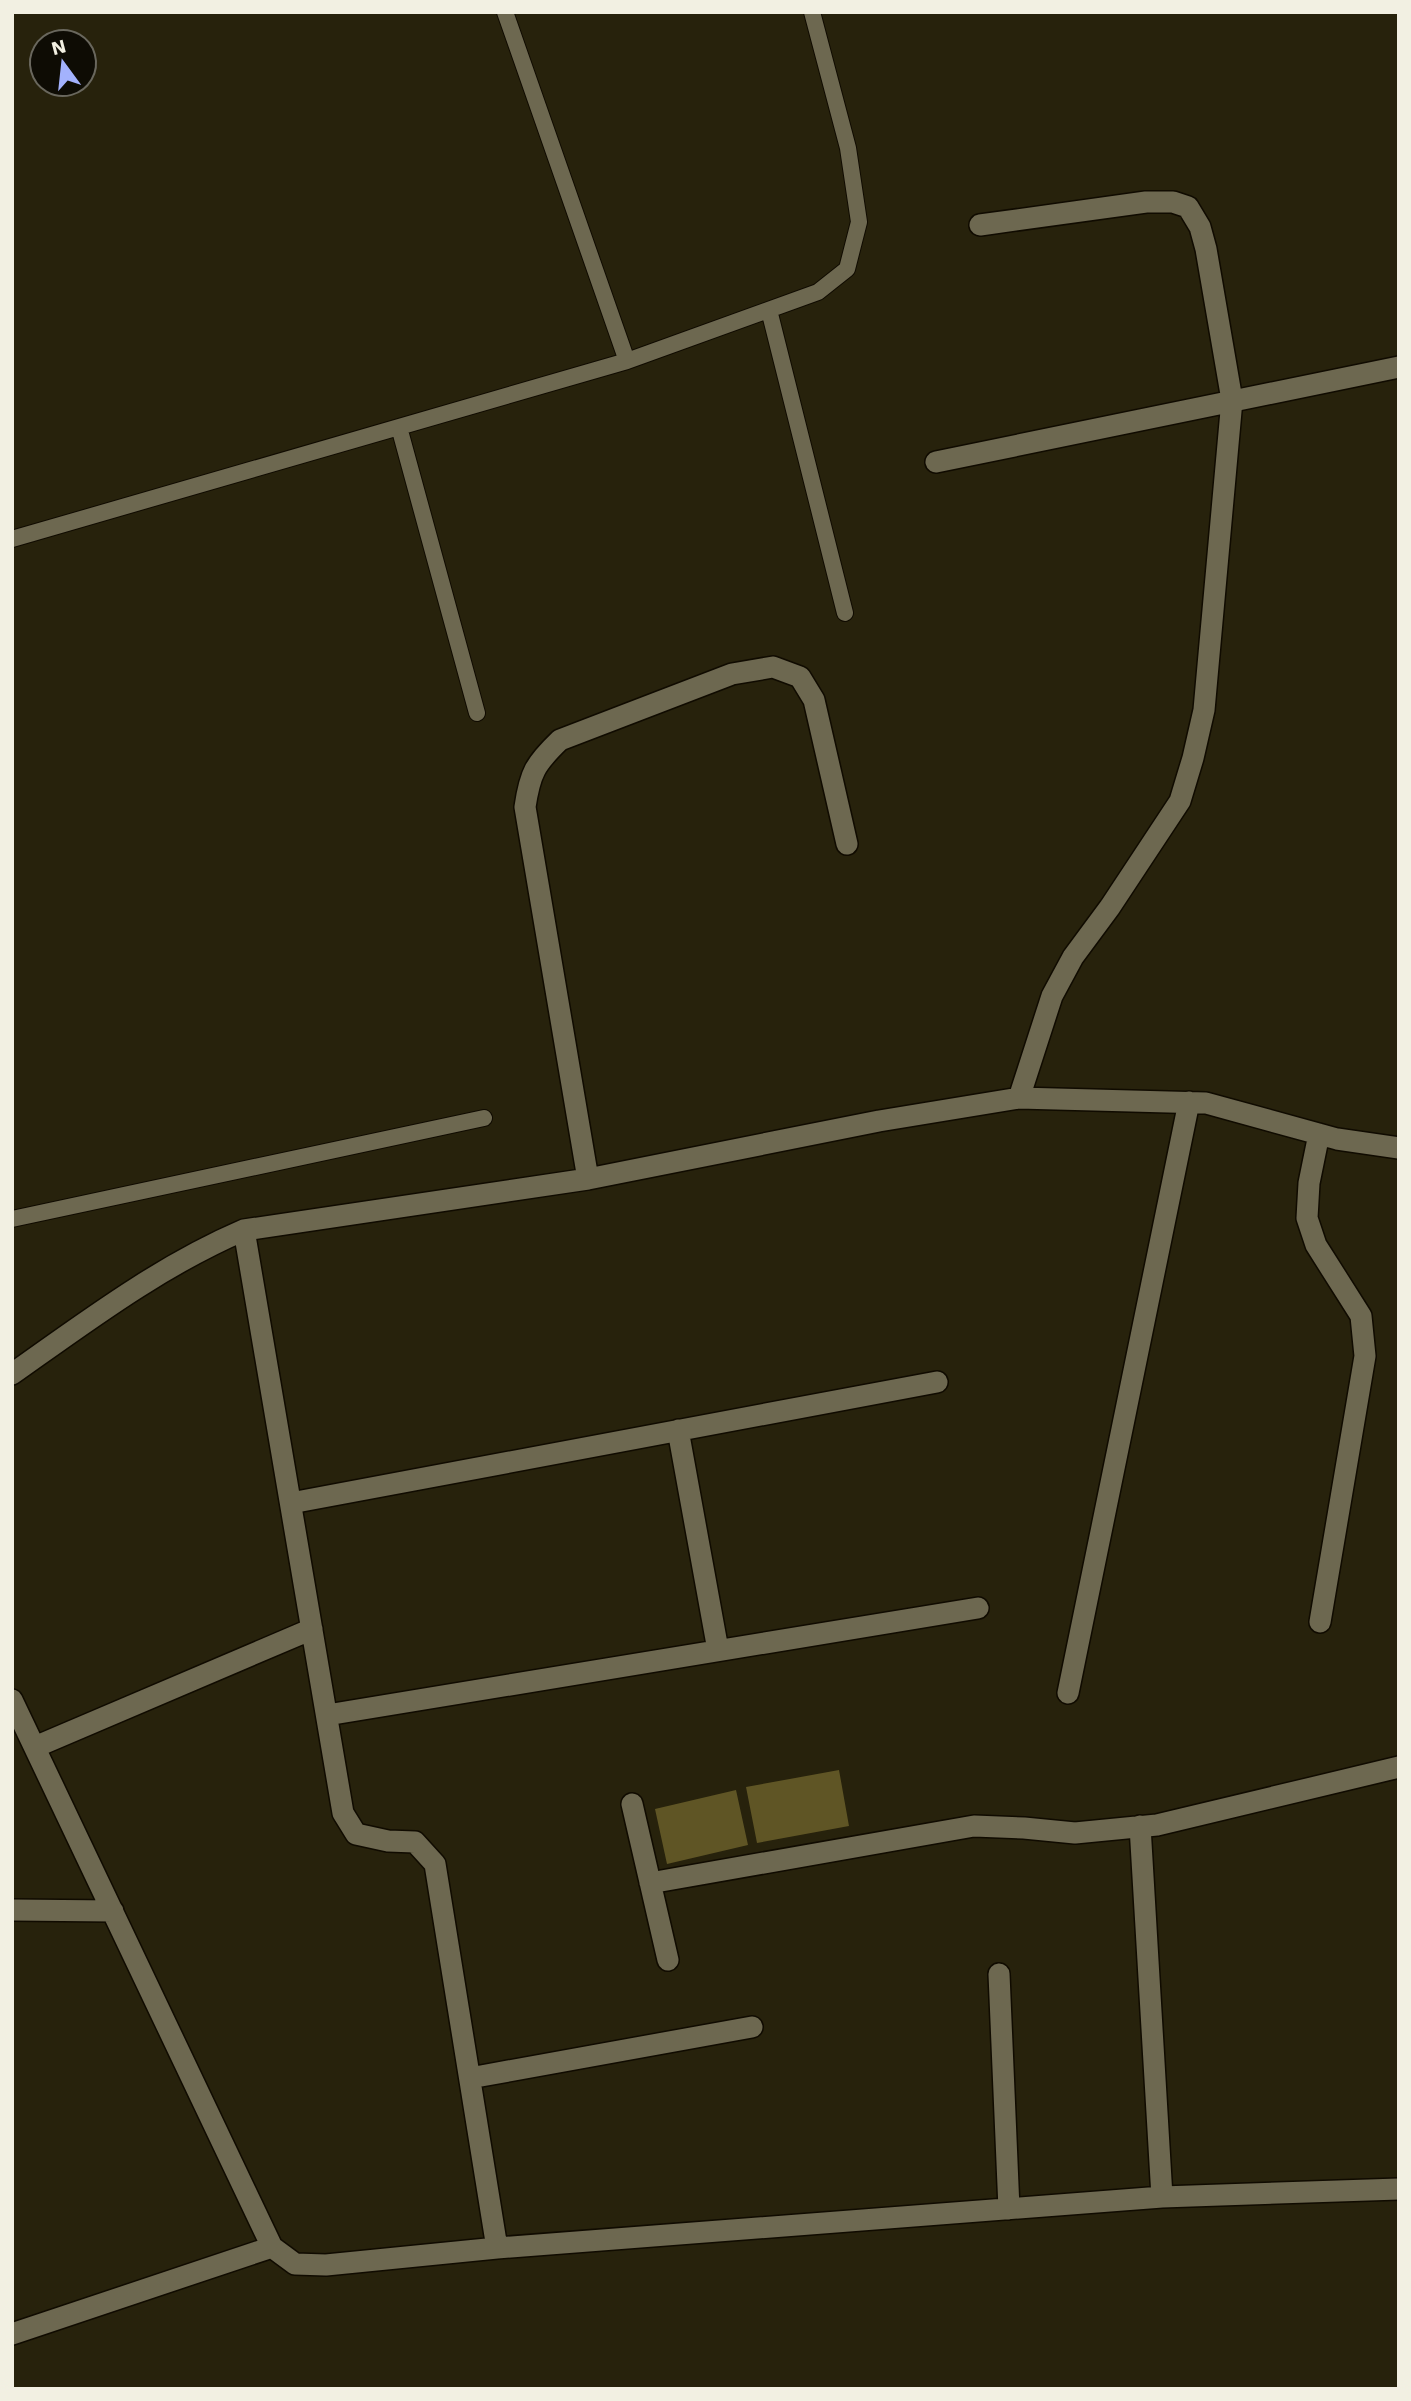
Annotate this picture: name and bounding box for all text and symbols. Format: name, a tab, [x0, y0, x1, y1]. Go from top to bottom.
north arrow	[28, 28, 98, 98]
text: N	[49, 34, 69, 60]

